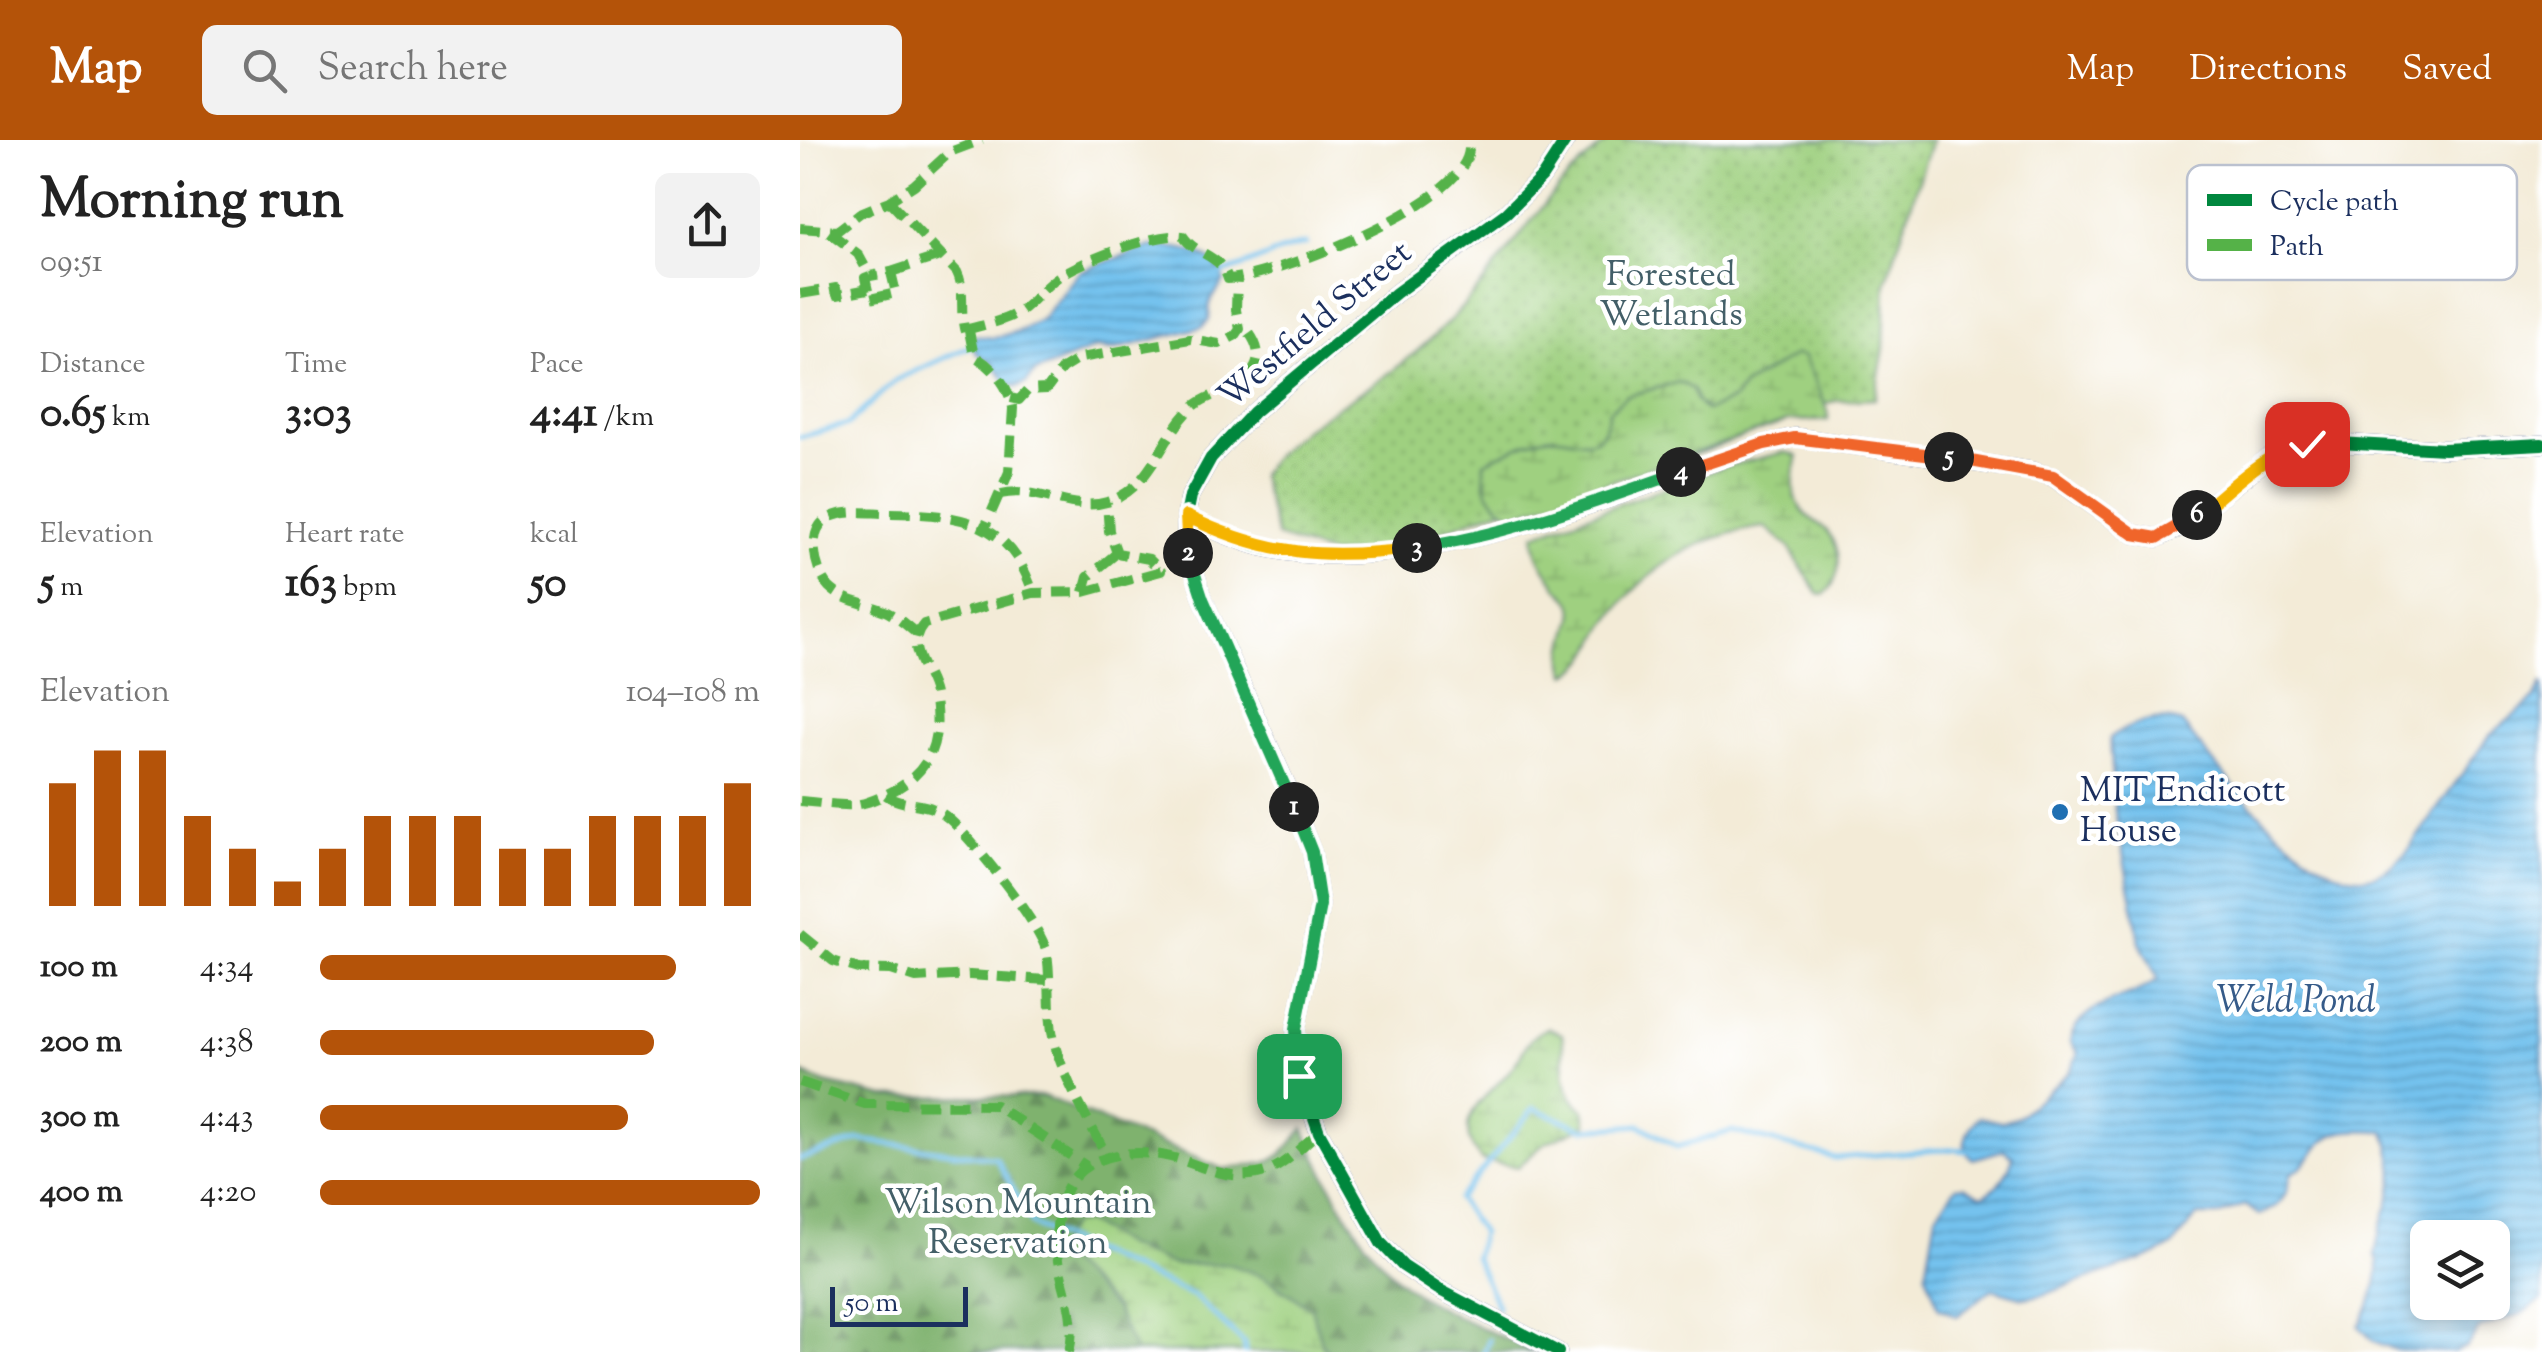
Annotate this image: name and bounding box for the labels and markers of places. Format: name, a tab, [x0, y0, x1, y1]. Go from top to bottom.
pin	[2265, 402, 2350, 487]
pin: 5	[1924, 432, 1974, 482]
pin: 4	[1656, 447, 1706, 497]
pin: 6	[2172, 490, 2222, 540]
pin: 3	[1392, 523, 1442, 573]
pin: 2	[1163, 528, 1213, 578]
place label: MIT Endicott House	[2080, 767, 2285, 858]
pin: 1	[1269, 782, 1319, 832]
marker: MIT Endicott House	[2049, 801, 2071, 823]
pin	[1257, 1034, 1342, 1119]

